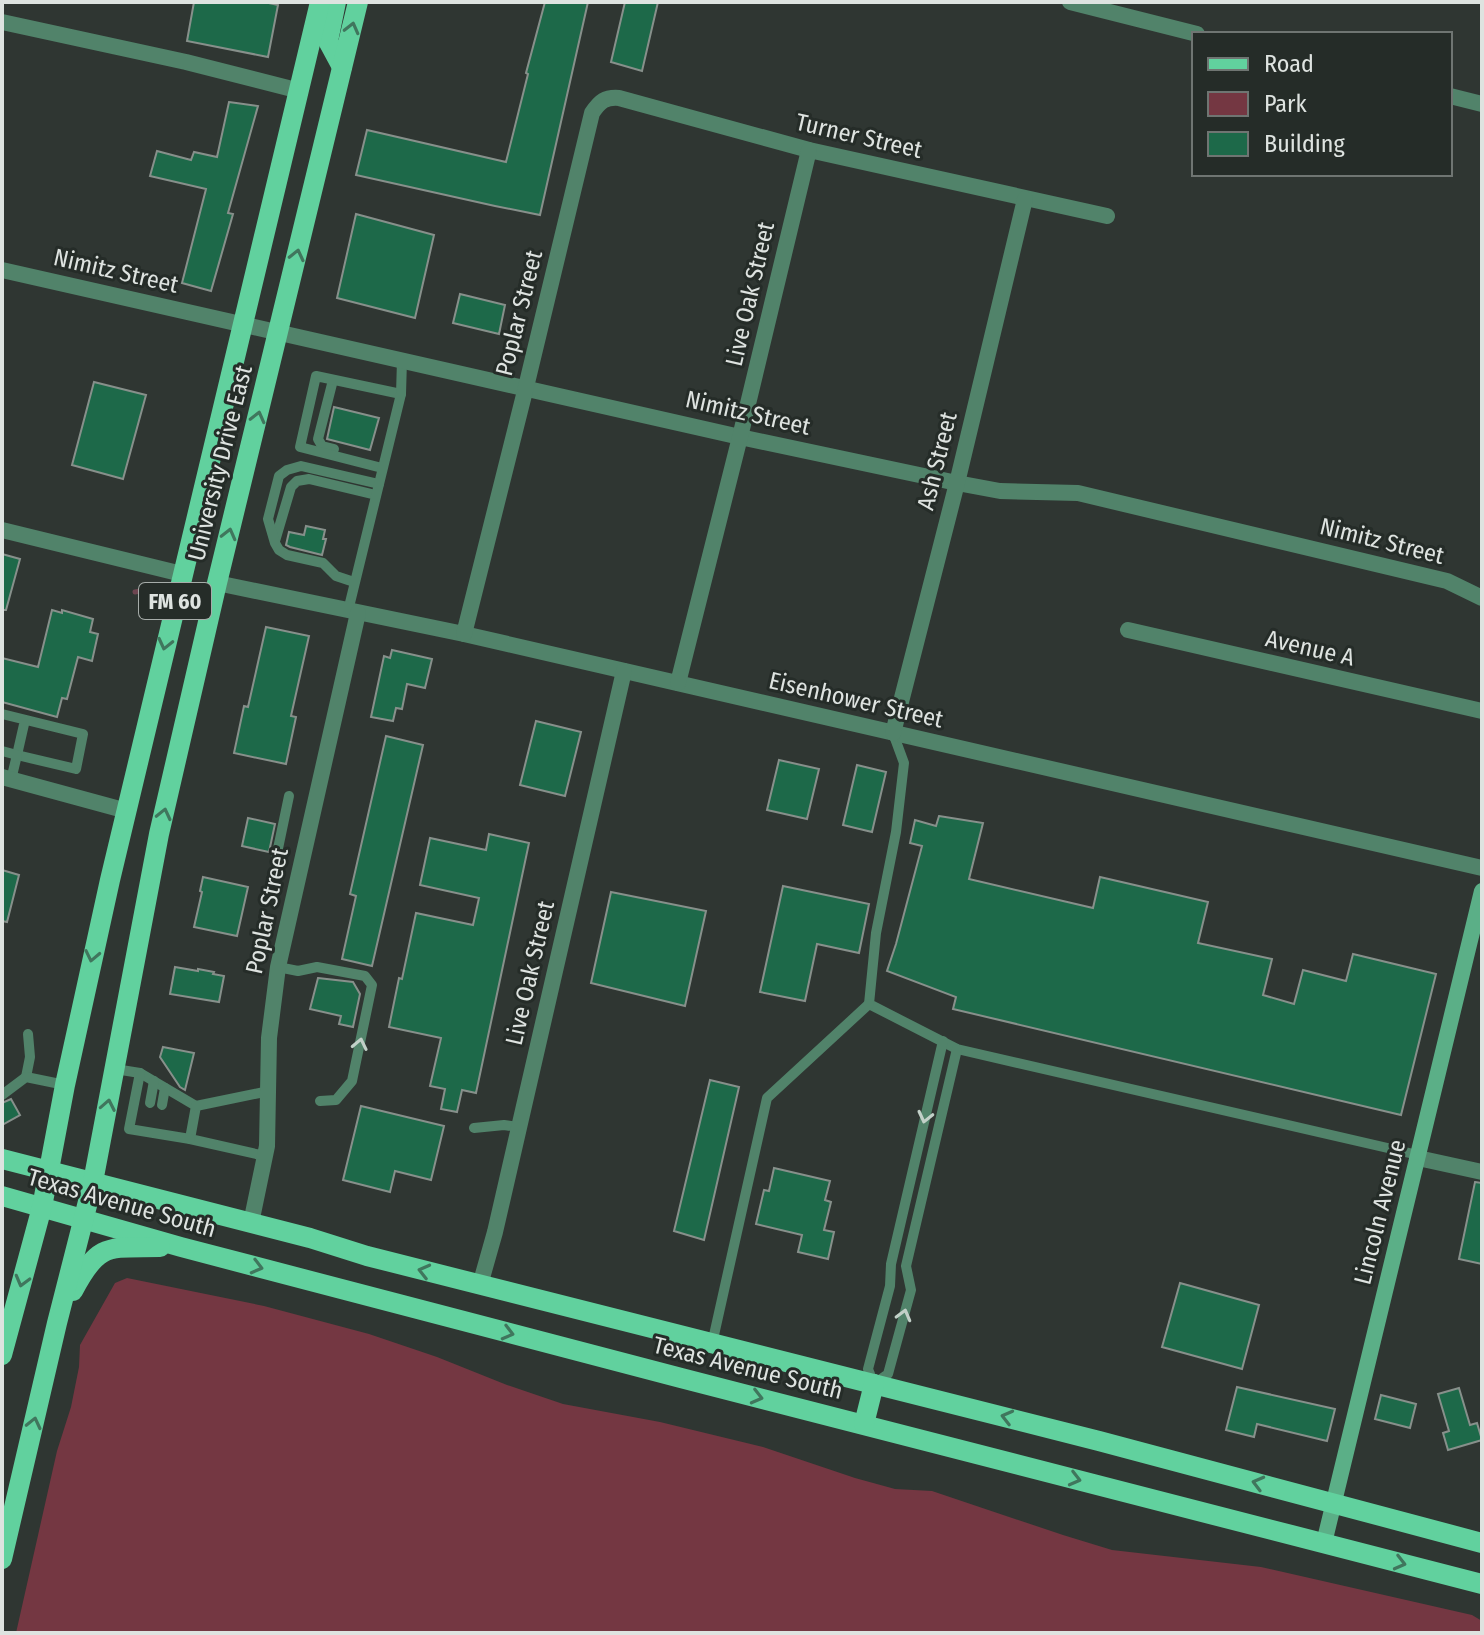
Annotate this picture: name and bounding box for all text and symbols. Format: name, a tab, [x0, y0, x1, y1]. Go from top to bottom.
one-way arrow	[342, 22, 359, 36]
legend	[1192, 32, 1452, 176]
text: Road	[1264, 50, 1314, 78]
text: Park	[1264, 90, 1307, 118]
street label: Turner Street	[793, 108, 925, 164]
text: Building	[1264, 130, 1346, 158]
street label: Live Oak Street	[720, 219, 780, 369]
street label: Nimitz Street	[51, 243, 181, 299]
street label: Poplar Street	[490, 247, 548, 379]
one-way arrow	[288, 249, 305, 263]
street label: University Drive East	[182, 362, 258, 564]
street label: Nimitz Street	[683, 385, 813, 441]
street label: Ash Street	[911, 409, 963, 513]
one-way arrow	[249, 410, 266, 424]
street label: Nimitz Street	[1317, 512, 1447, 570]
one-way arrow	[220, 527, 237, 541]
road number: FM 60	[139, 583, 211, 619]
street label: Avenue A	[1263, 624, 1358, 672]
one-way arrow	[158, 637, 175, 651]
street label: Eisenhower Street	[766, 666, 946, 734]
one-way arrow	[154, 808, 171, 822]
street label: Poplar Street	[240, 845, 294, 977]
street label: Live Oak Street	[500, 898, 560, 1048]
one-way arrow	[84, 948, 101, 962]
one-way arrow	[350, 1037, 367, 1051]
one-way arrow	[98, 1098, 115, 1112]
one-way arrow	[918, 1110, 935, 1123]
street label: Lincoln Avenue	[1348, 1137, 1412, 1287]
street label: Texas Avenue South	[25, 1163, 219, 1243]
one-way arrow	[249, 1257, 263, 1274]
one-way arrow	[418, 1263, 431, 1280]
one-way arrow	[15, 1273, 32, 1287]
one-way arrow	[895, 1309, 911, 1323]
one-way arrow	[501, 1323, 515, 1340]
street label: Texas Avenue South	[650, 1331, 846, 1405]
one-way arrow	[749, 1388, 763, 1405]
one-way arrow	[1000, 1410, 1014, 1427]
one-way arrow	[24, 1416, 41, 1430]
one-way arrow	[1068, 1469, 1082, 1486]
one-way arrow	[1252, 1476, 1266, 1493]
one-way arrow	[1392, 1553, 1406, 1570]

